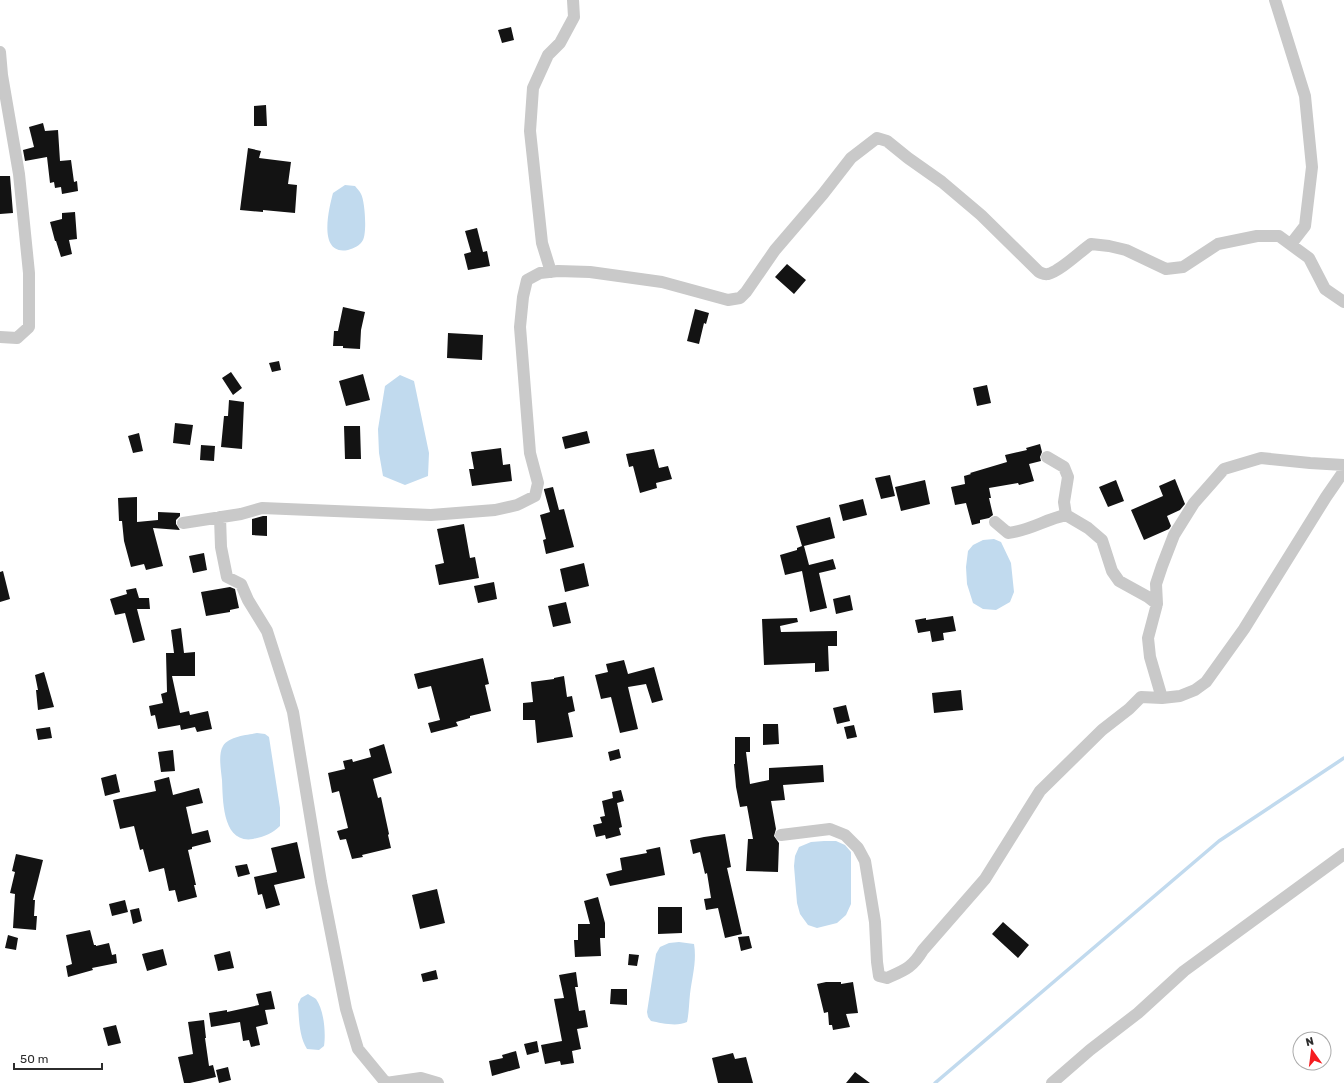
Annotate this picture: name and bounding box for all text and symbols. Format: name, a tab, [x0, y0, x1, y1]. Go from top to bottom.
north arrow	[1292, 1031, 1332, 1071]
text: N	[1304, 1034, 1315, 1049]
scale bar	[14, 1045, 102, 1071]
text: 50 m	[20, 1052, 48, 1066]

